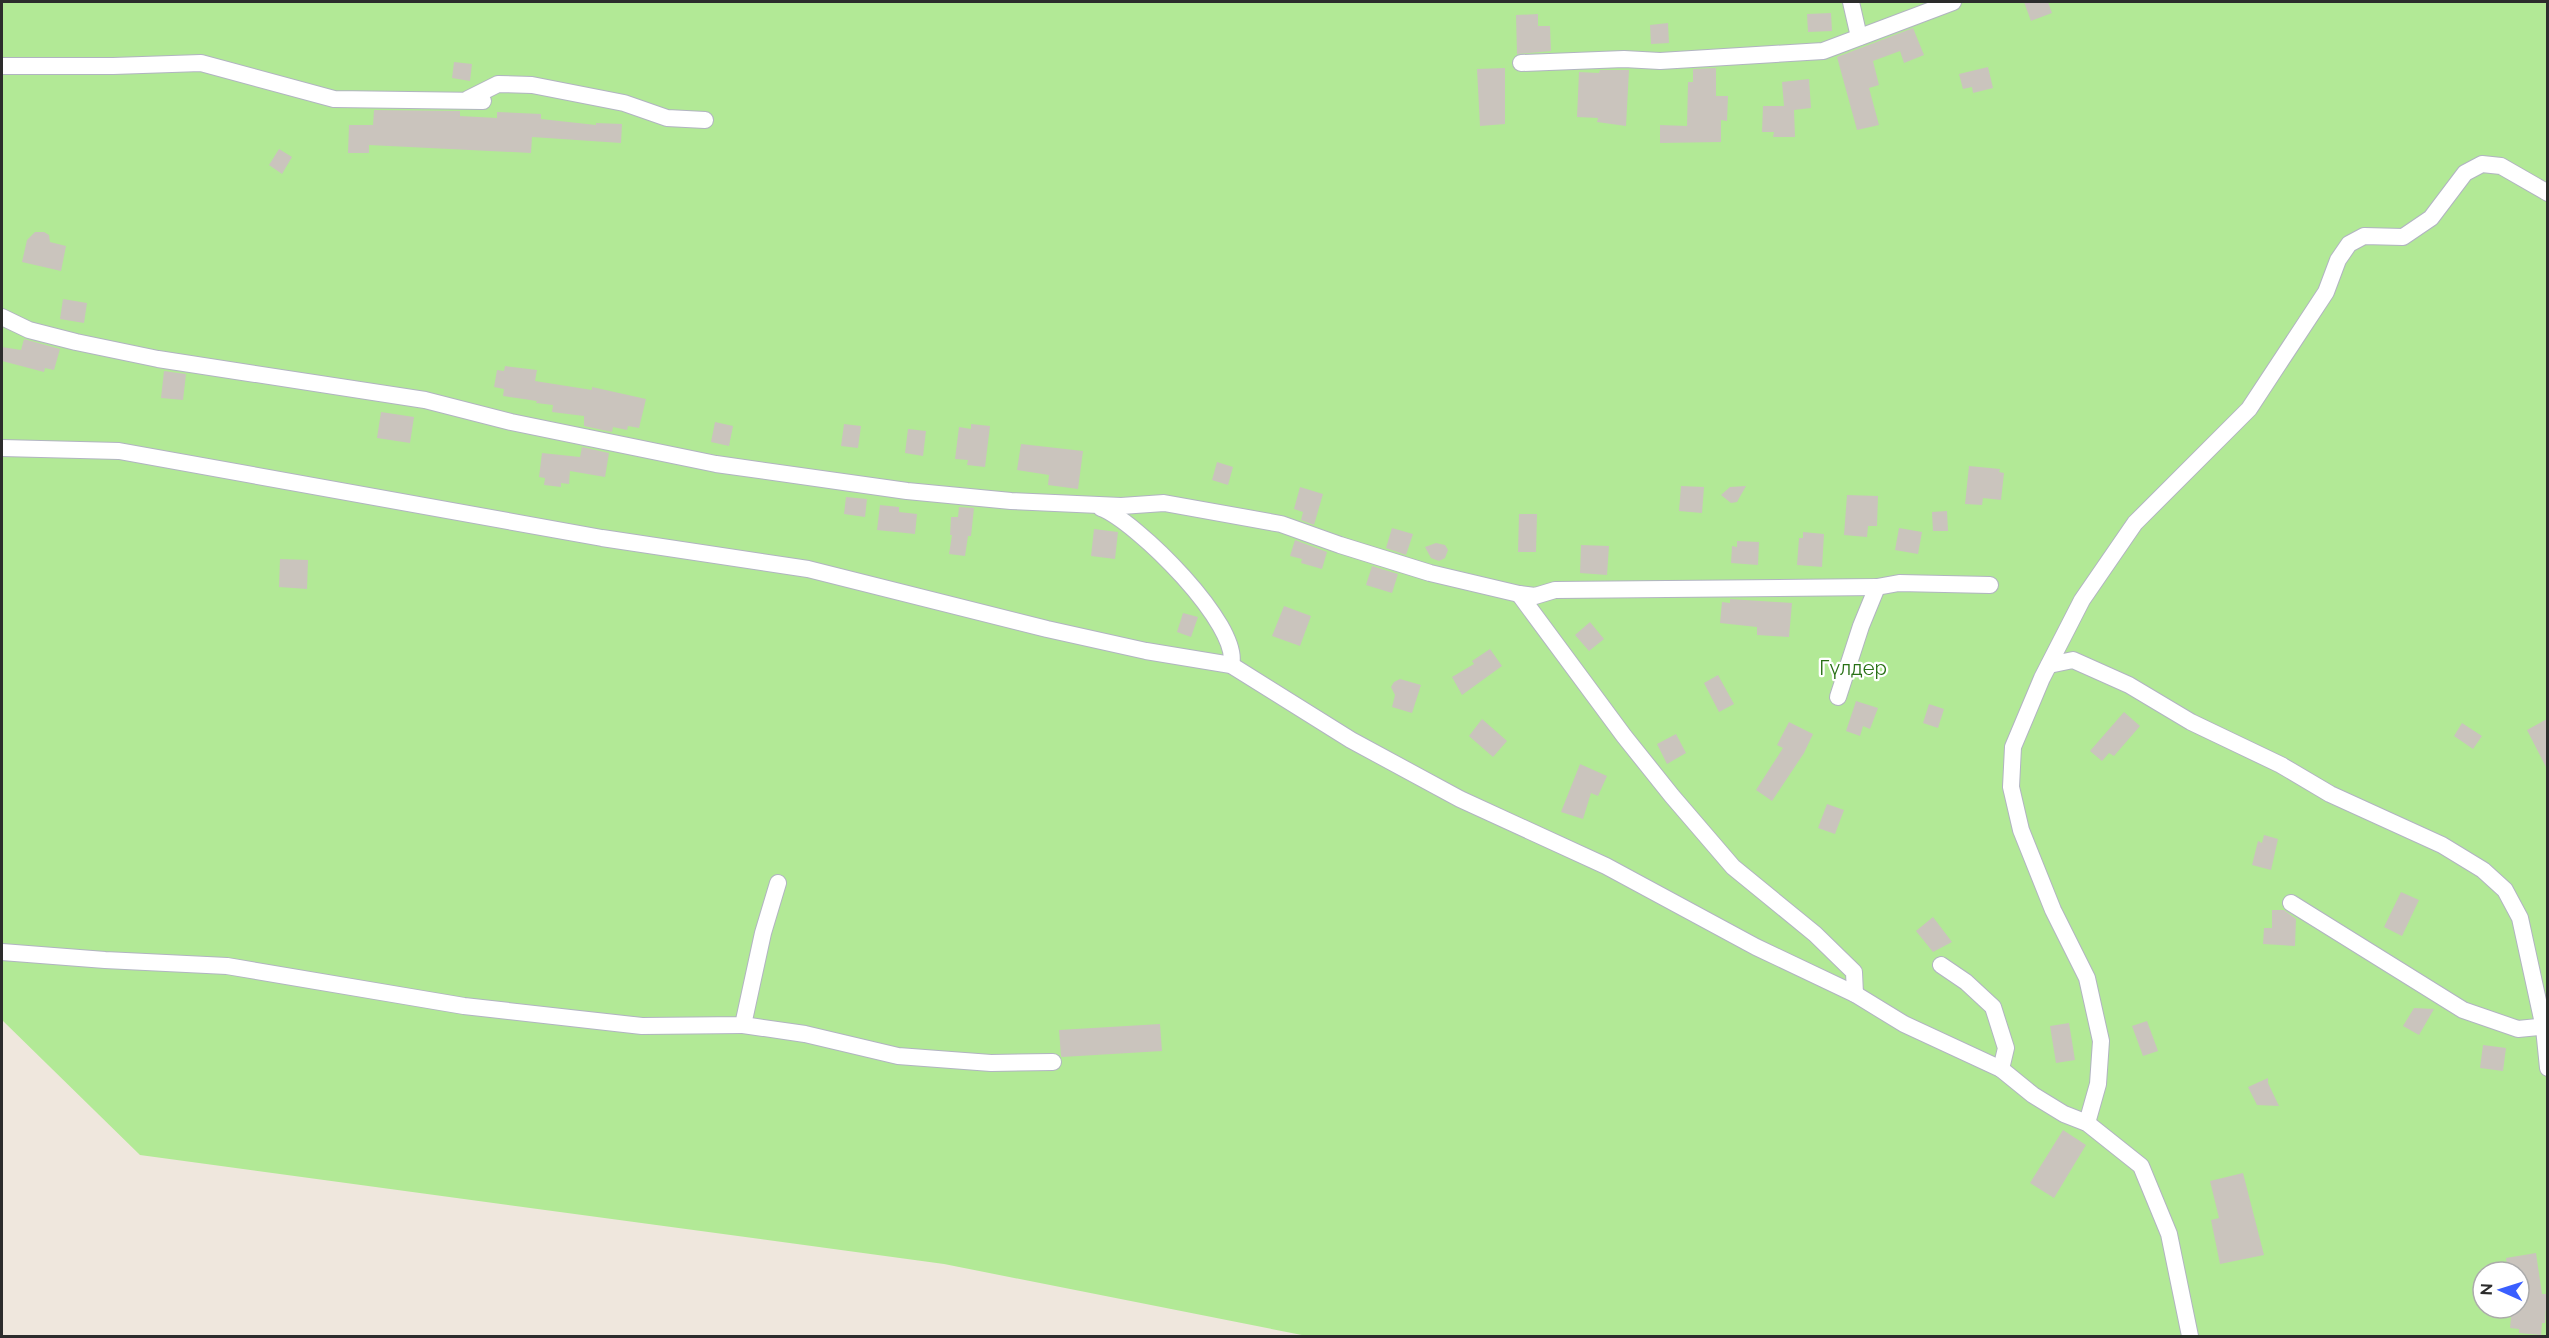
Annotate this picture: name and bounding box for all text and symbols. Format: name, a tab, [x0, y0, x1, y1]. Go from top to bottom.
park label: Гүлдер	[1819, 656, 1887, 680]
north arrow	[2471, 1260, 2531, 1320]
text: N	[2477, 1283, 2496, 1296]

